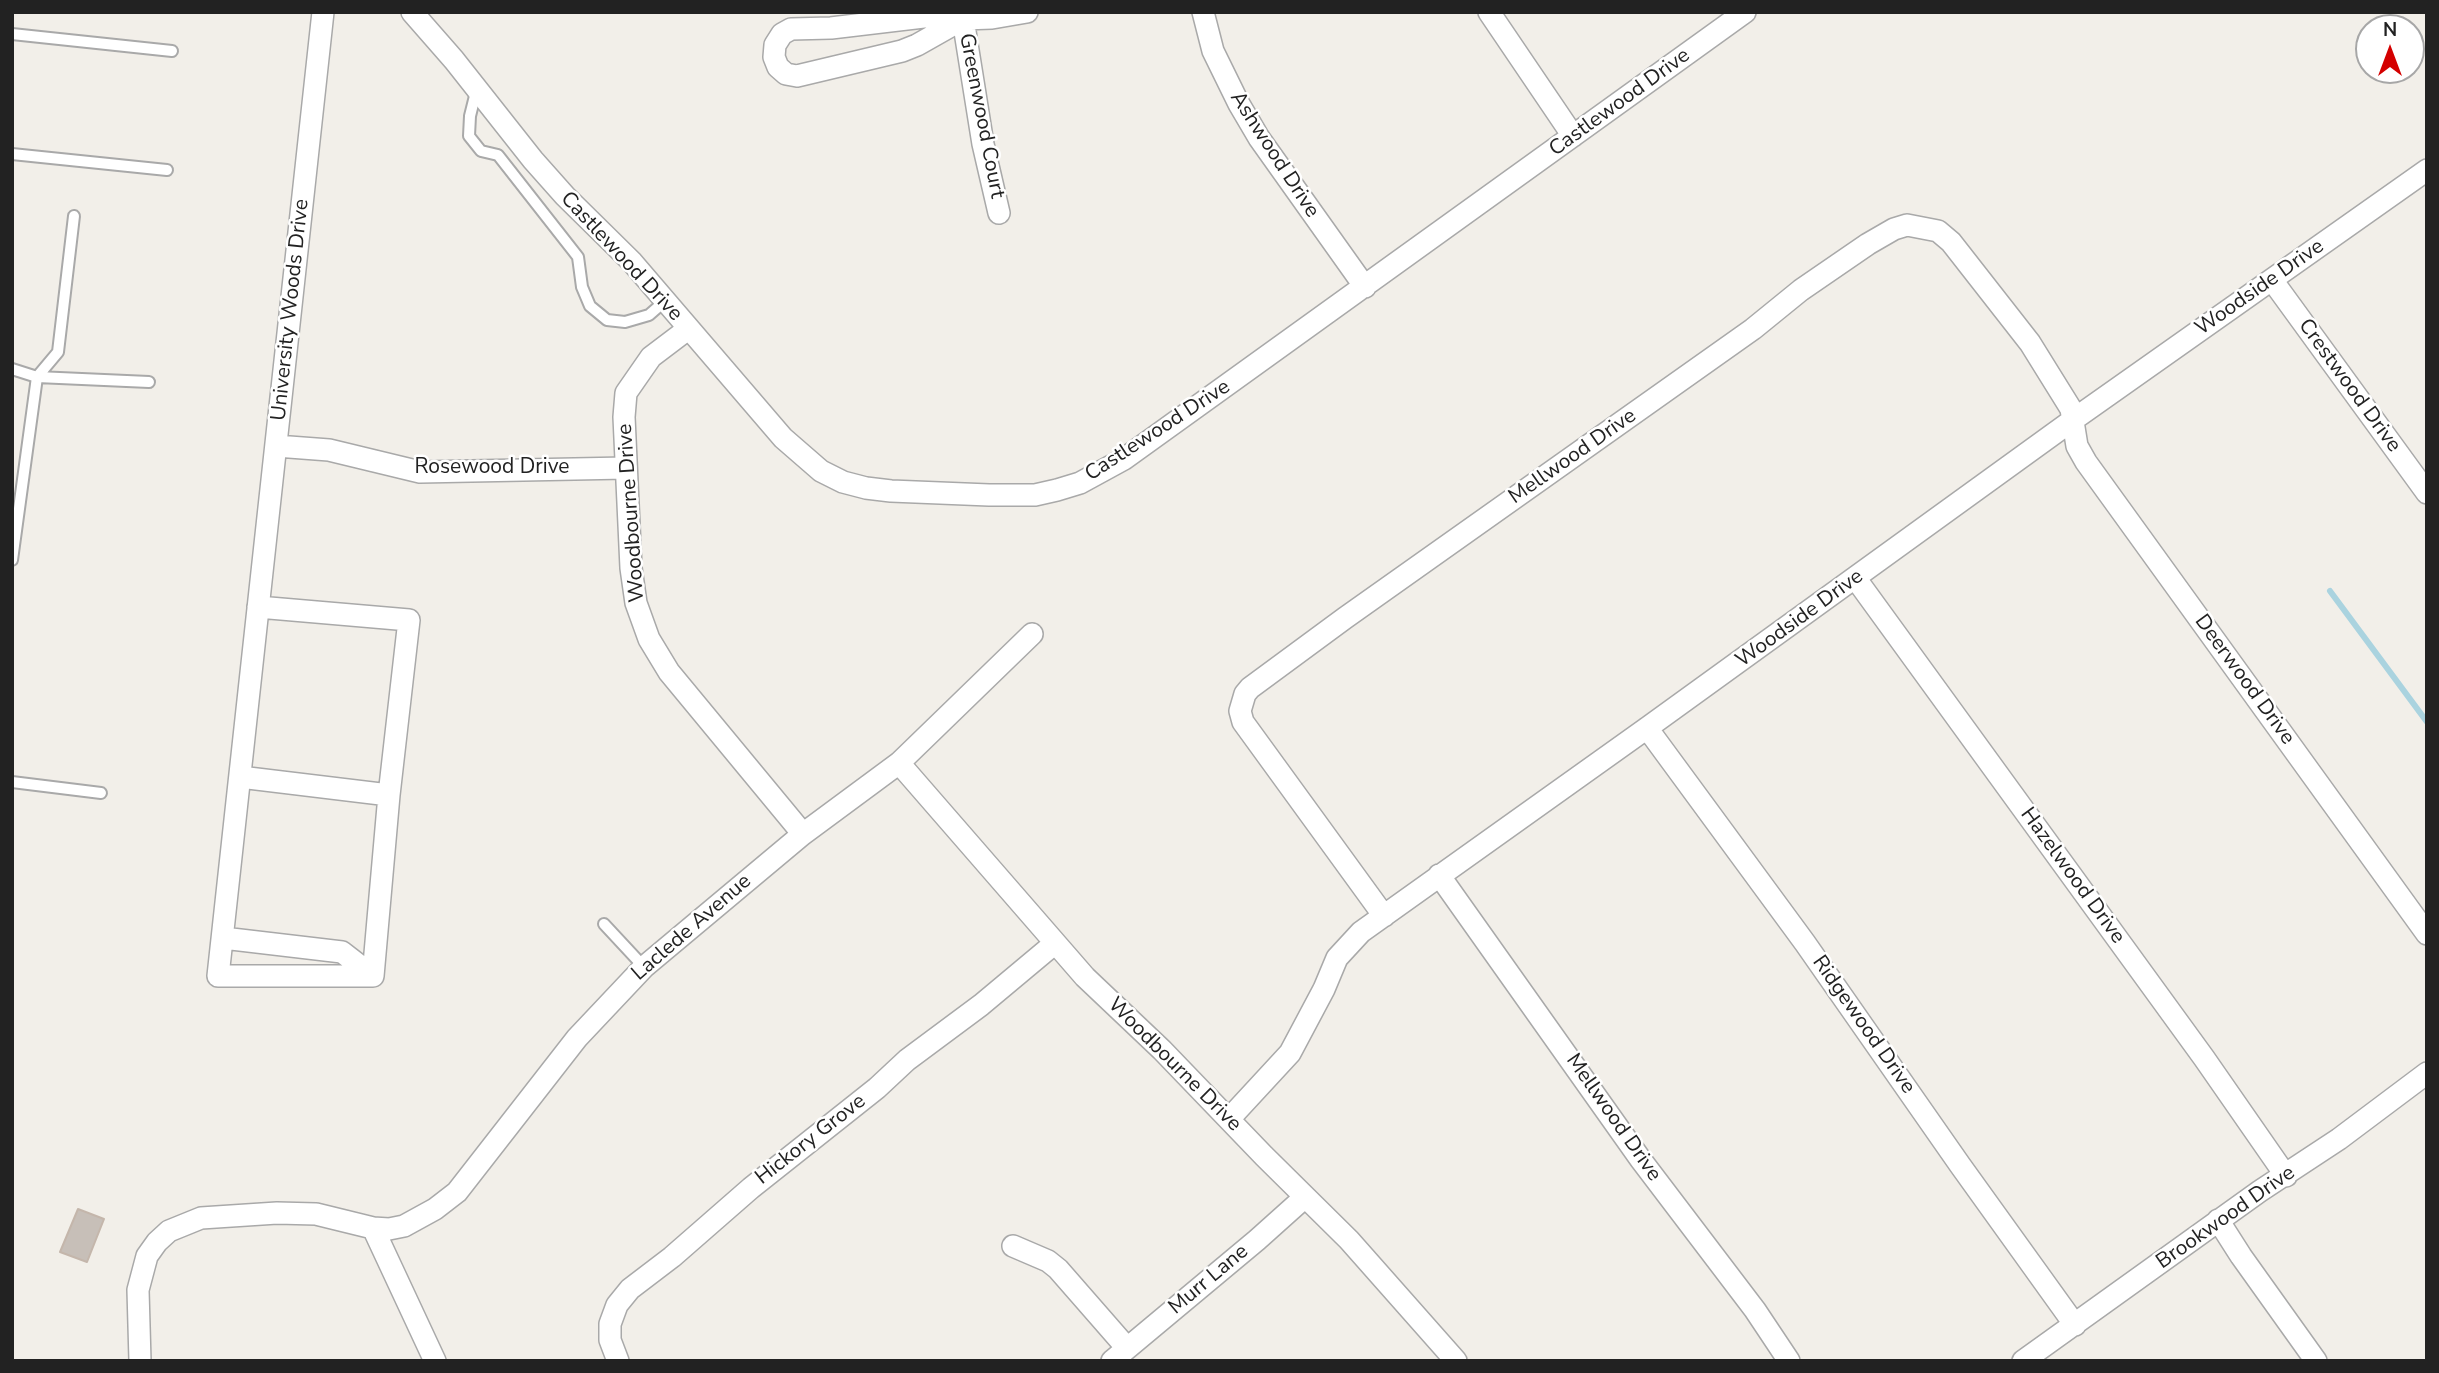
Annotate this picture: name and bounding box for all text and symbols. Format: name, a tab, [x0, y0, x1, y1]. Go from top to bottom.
north arrow	[2355, 14, 2425, 84]
text: N	[2383, 17, 2397, 43]
street label: Greenwood Court	[953, 31, 1009, 201]
street label: Castlewood Drive	[1545, 44, 1695, 162]
street label: Ashwood Drive	[1224, 87, 1324, 223]
street label: Castlewood Drive	[555, 187, 687, 327]
street label: University Woods Drive	[267, 198, 315, 422]
street label: Woodside Drive	[2191, 234, 2329, 342]
street label: Crestwood Drive	[2292, 314, 2406, 458]
street label: Castlewood Drive	[1081, 375, 1235, 487]
street label: Mellwood Drive	[1504, 404, 1642, 510]
street label: Woodbourne Drive	[613, 423, 651, 603]
street label: Rosewood Drive	[415, 455, 569, 481]
street label: Woodside Drive	[1731, 564, 1869, 674]
street label: Deerwood Drive	[2188, 610, 2300, 750]
street label: Hazelwood Drive	[2014, 803, 2130, 949]
street label: Laclede Avenue	[627, 869, 757, 987]
street label: Ridgewood Drive	[1806, 951, 1920, 1099]
street label: Woodbourne Drive	[1102, 993, 1246, 1137]
street label: Mellwood Drive	[1560, 1049, 1666, 1187]
street label: Hickory Grove	[751, 1089, 871, 1191]
street label: Brookwood Drive	[2152, 1161, 2300, 1275]
street label: Murr Lane	[1164, 1240, 1254, 1320]

